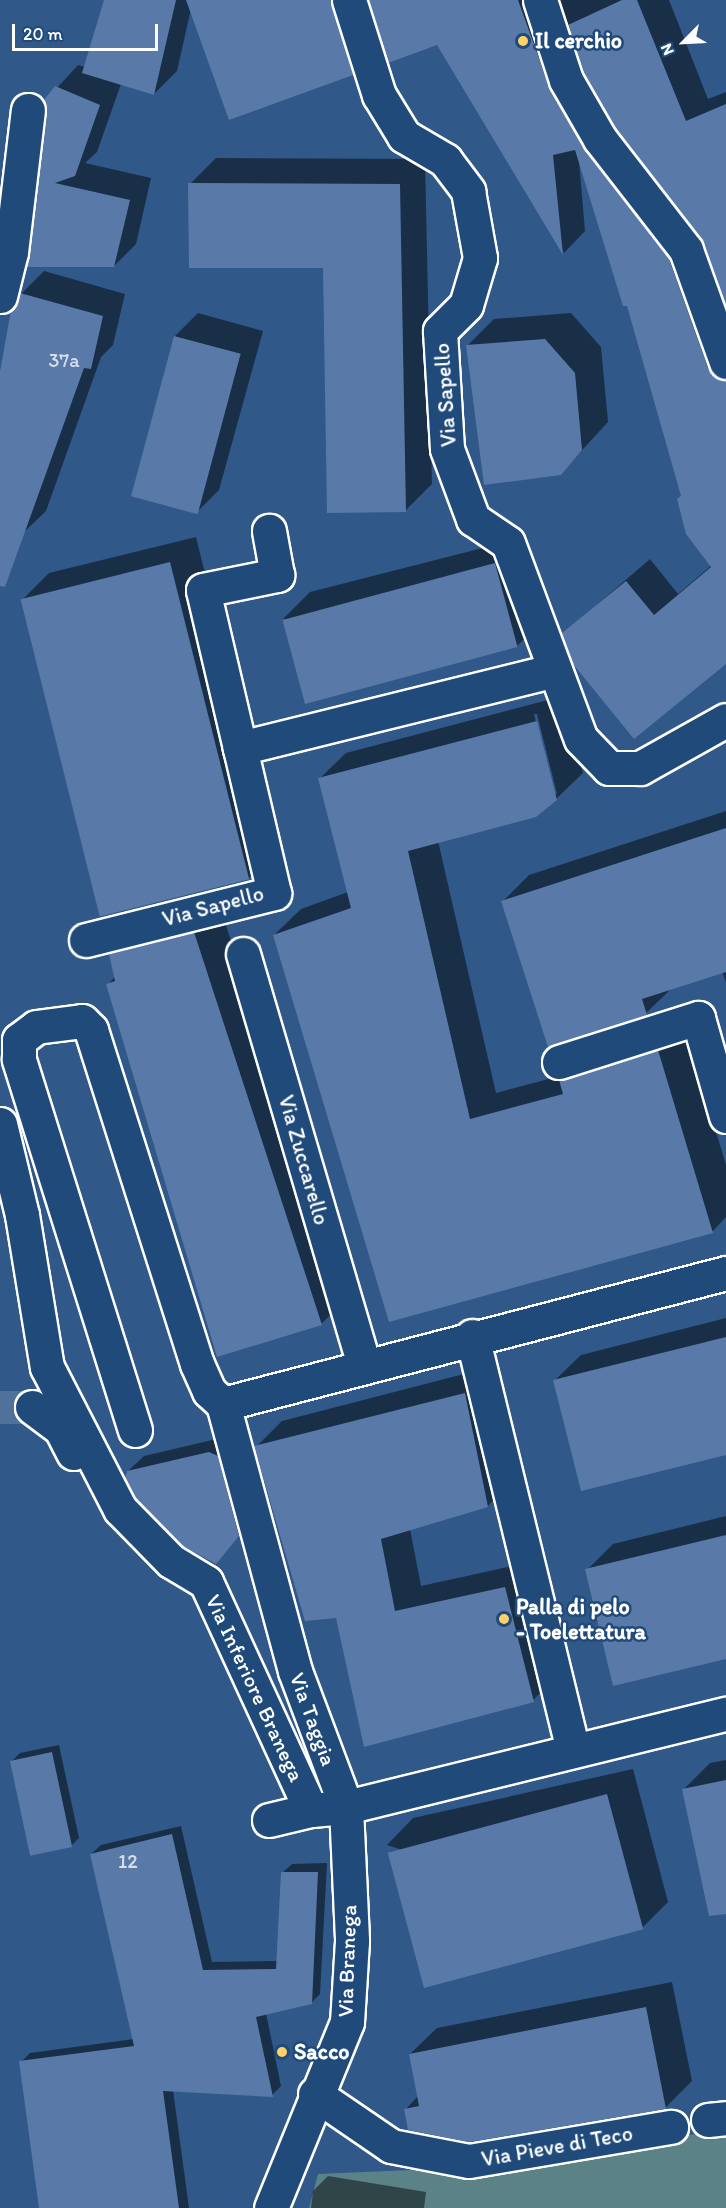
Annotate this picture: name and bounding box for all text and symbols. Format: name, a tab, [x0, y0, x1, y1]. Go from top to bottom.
scale bar	[15, 12, 160, 50]
north arrow	[654, 12, 714, 72]
text: 20 m	[23, 23, 63, 45]
place label: Il cerchio	[535, 28, 622, 54]
marker: Il cerchio	[516, 34, 530, 48]
text: N	[656, 41, 678, 58]
street label: Via Sapello	[428, 342, 462, 448]
house number: 37a	[48, 348, 80, 372]
street label: Via Sapello	[159, 880, 267, 932]
street label: Via Zuccarello	[273, 1092, 335, 1228]
street label: Via Inferiore Branega	[200, 1591, 310, 1785]
place label: Palla di pelo - Toelettatura	[516, 1593, 646, 1645]
marker: Palla di pelo - Toelettatura	[497, 1612, 511, 1626]
street label: Via Taggia	[284, 1670, 342, 1768]
house number: 12	[118, 1849, 138, 1873]
street label: Via Branega	[332, 1904, 362, 2018]
place label: Sacco	[294, 2039, 349, 2065]
marker: Sacco	[275, 2045, 289, 2059]
street label: Via Pieve di Teco	[479, 2120, 635, 2172]

